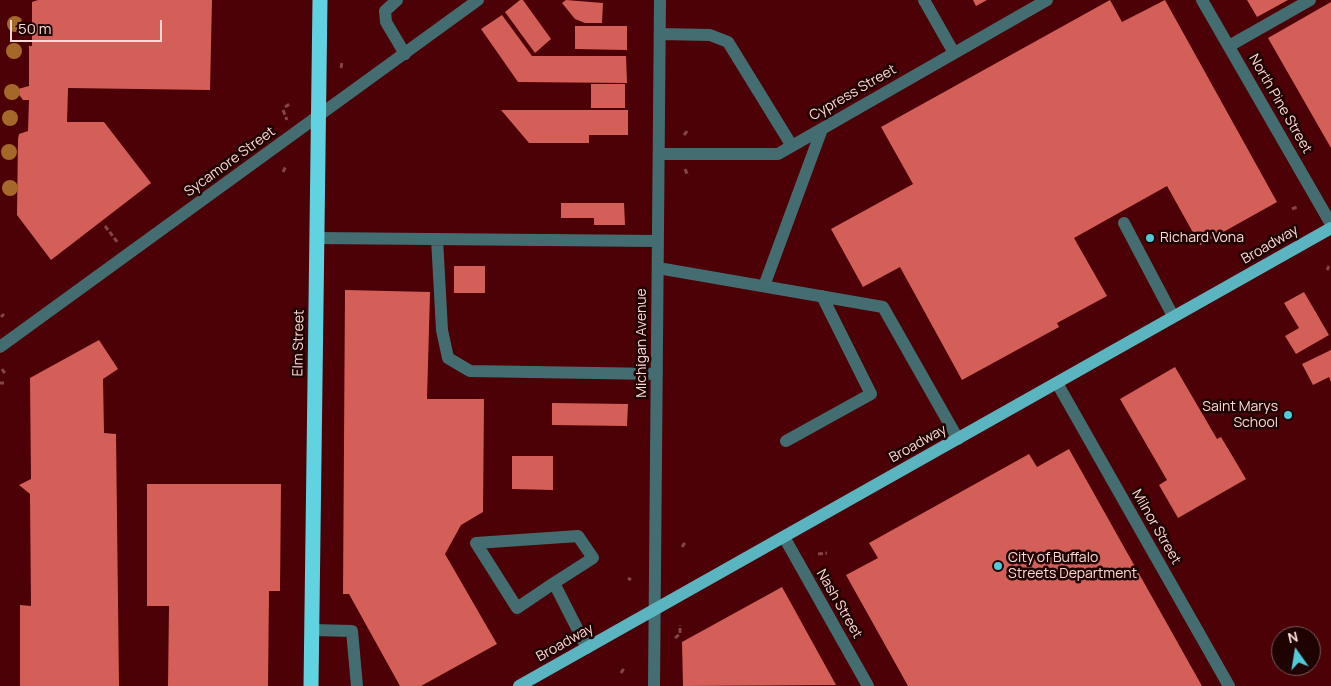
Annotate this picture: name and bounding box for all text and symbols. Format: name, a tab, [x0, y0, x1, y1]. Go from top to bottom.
scale bar	[12, 10, 165, 42]
text: 50 m	[18, 18, 52, 39]
street label: North Pine Street	[1245, 51, 1315, 157]
street label: Cypress Street	[807, 61, 899, 125]
street label: Sycamore Street	[181, 123, 279, 201]
street label: Broadway	[1239, 222, 1301, 268]
place label: Richard Vona	[1160, 230, 1244, 246]
marker: Richard Vona	[1144, 232, 1156, 244]
street label: Michigan Avenue	[634, 288, 650, 398]
street label: Elm Street	[290, 309, 308, 377]
place label: Saint Marys School	[1202, 399, 1278, 432]
marker: Saint Marys School	[1282, 409, 1294, 421]
street label: Broadway	[886, 421, 950, 467]
street label: Milnor Street	[1128, 487, 1184, 567]
place label: City of Buffalo Streets Department	[1008, 550, 1137, 582]
marker: City of Buffalo Streets Department	[992, 560, 1004, 572]
street label: Nash Street	[812, 566, 866, 642]
street label: Broadway	[533, 620, 597, 666]
north arrow	[1271, 626, 1321, 676]
text: N	[1286, 626, 1300, 647]

